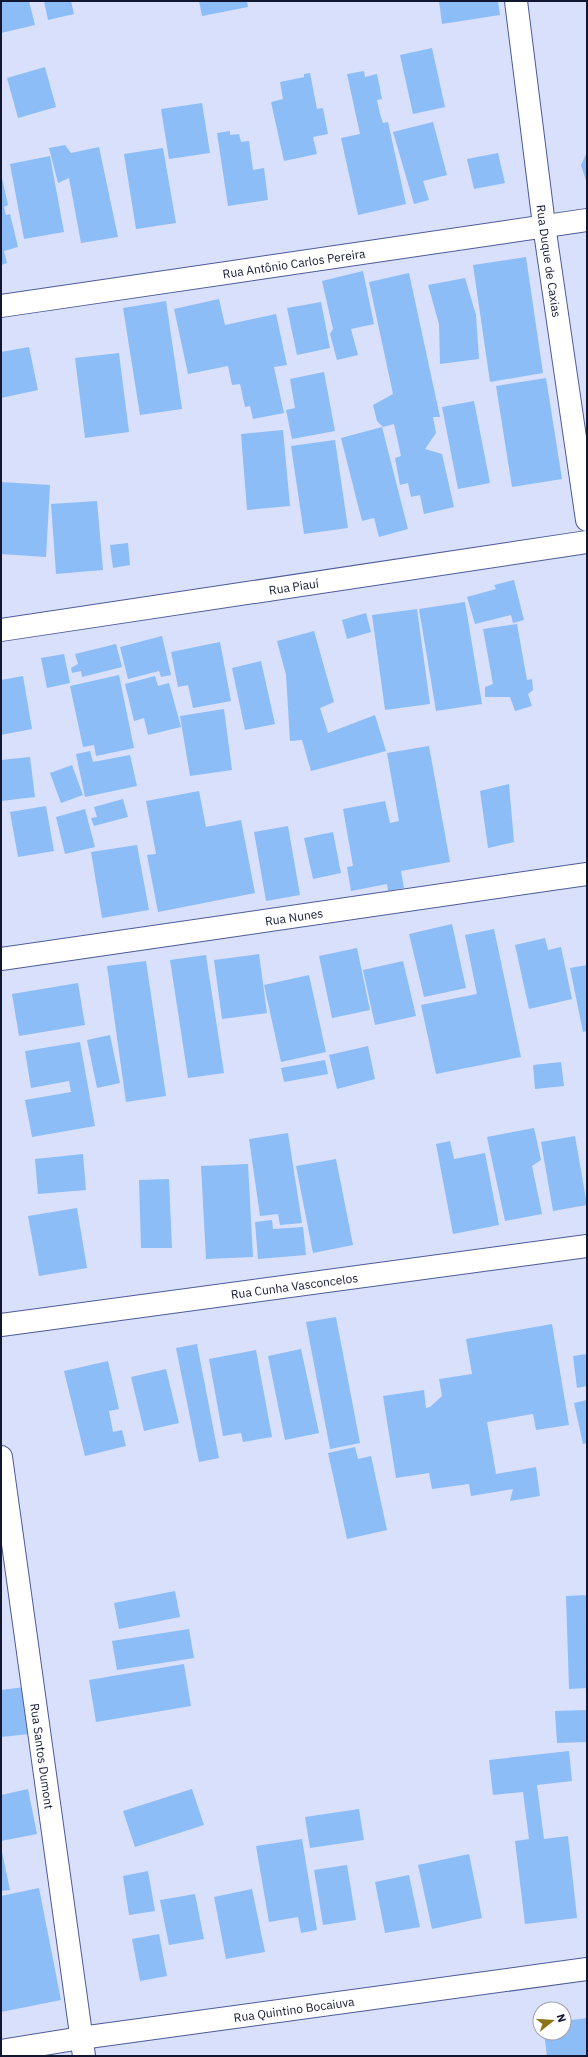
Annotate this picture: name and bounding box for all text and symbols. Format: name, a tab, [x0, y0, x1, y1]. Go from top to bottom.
street label: Rua Duque de Caxias	[534, 204, 565, 318]
street label: Rua Antônio Carlos Pereira	[222, 245, 367, 281]
street label: Rua Piauí	[268, 575, 320, 597]
street label: Rua Nunes	[264, 905, 324, 928]
street label: Rua Cunha Vasconcelos	[230, 1269, 359, 1301]
street label: Rua Santos Dumont	[28, 1702, 57, 1810]
street label: Rua Quintino Bocaiuva	[233, 1993, 356, 2025]
north arrow	[532, 2001, 572, 2041]
text: N	[554, 2012, 569, 2024]

